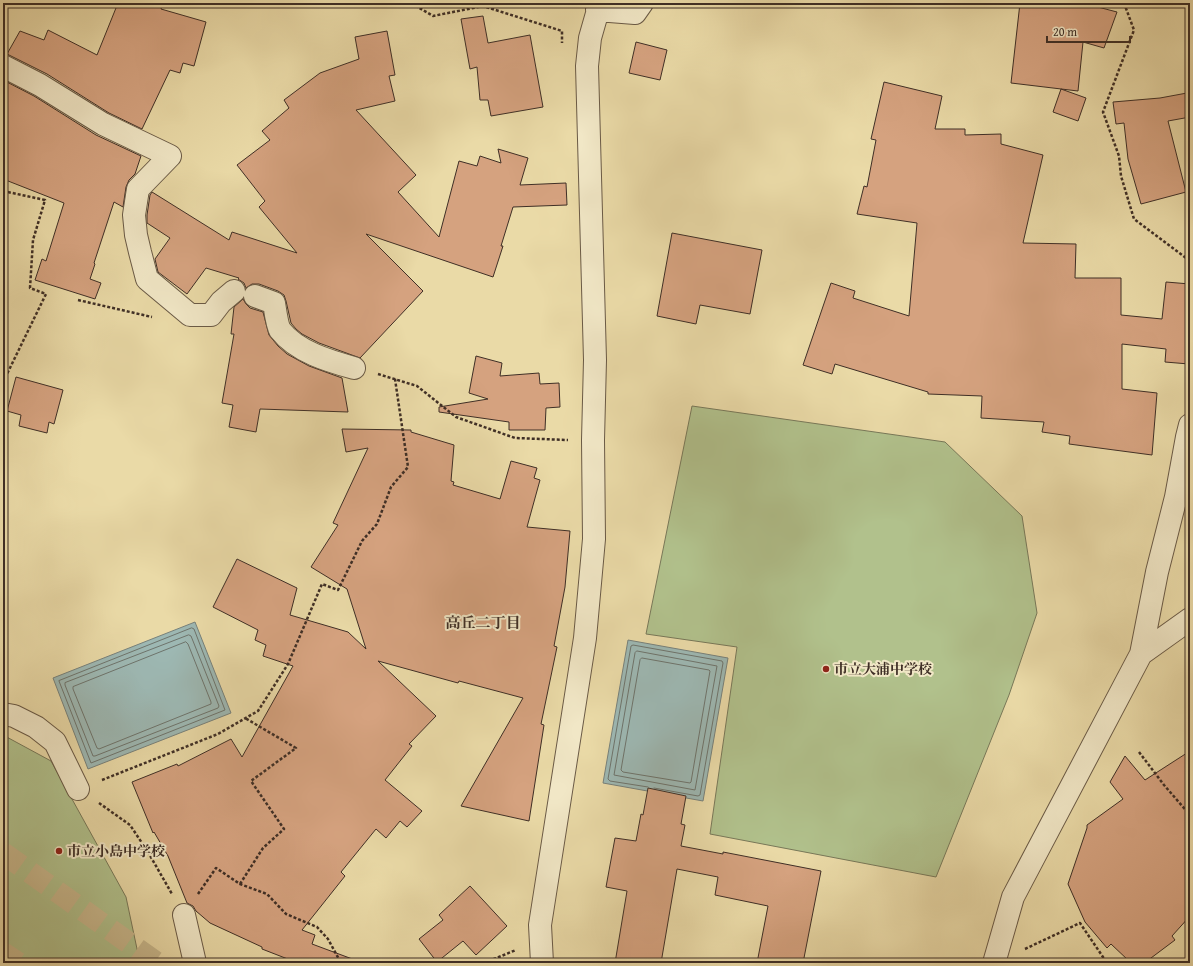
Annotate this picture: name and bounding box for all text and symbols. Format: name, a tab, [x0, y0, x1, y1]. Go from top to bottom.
scale bar	[1047, 18, 1130, 44]
text: 20 m	[1053, 23, 1077, 40]
district label: 高丘二丁目	[445, 612, 521, 633]
place label: 市立大浦中学校	[834, 659, 932, 679]
marker: 市立大浦中学校	[821, 664, 831, 674]
place label: 市立小島中学校	[67, 841, 165, 861]
marker: 市立小島中学校	[54, 846, 64, 856]

